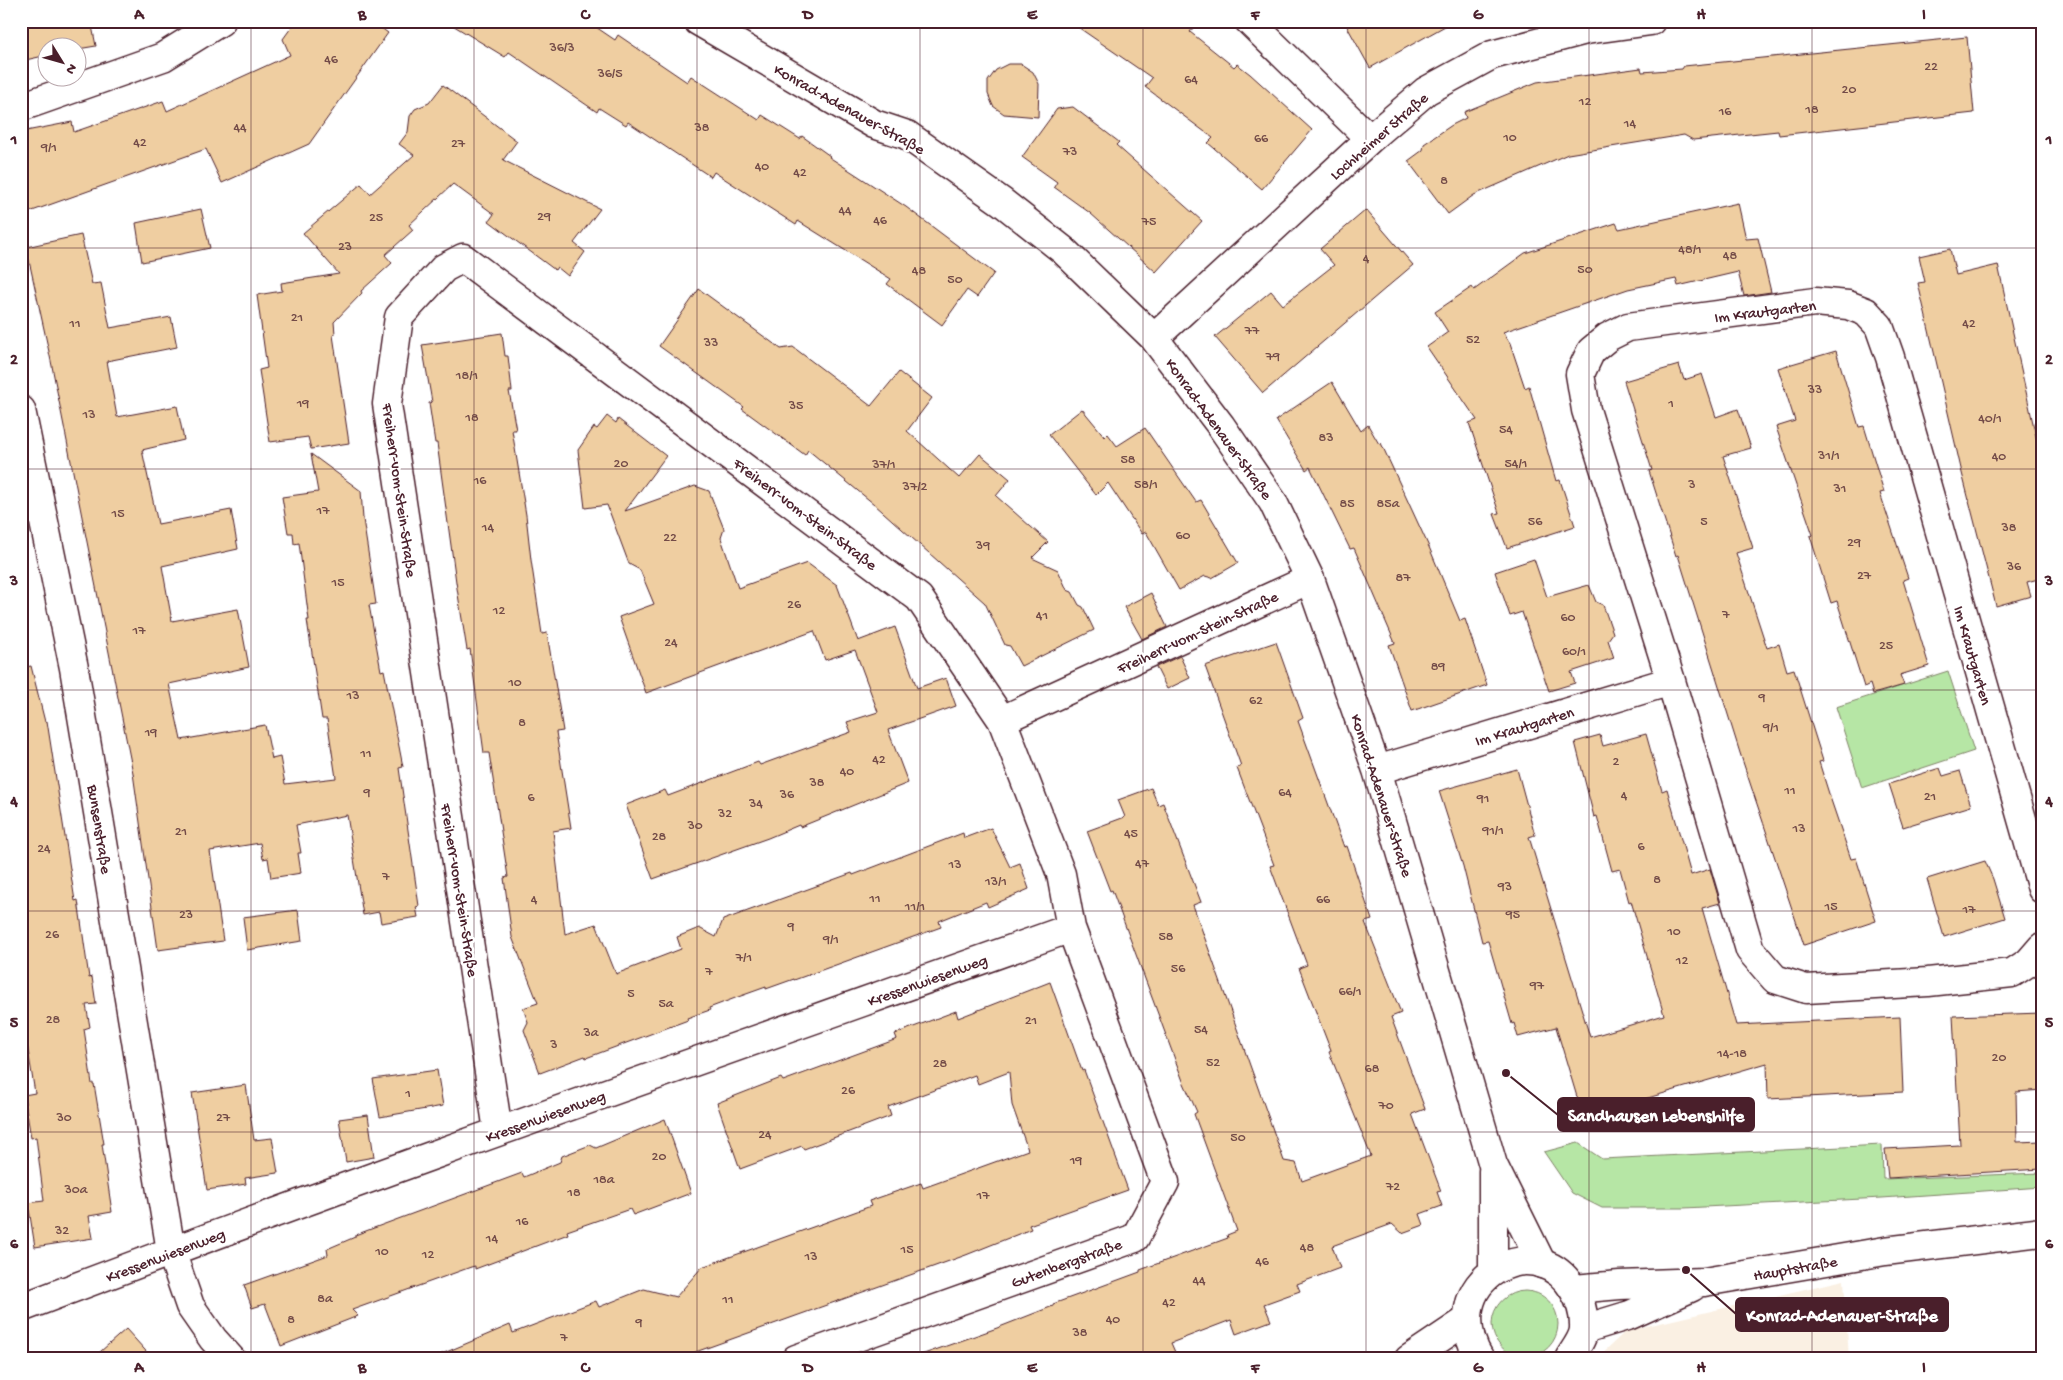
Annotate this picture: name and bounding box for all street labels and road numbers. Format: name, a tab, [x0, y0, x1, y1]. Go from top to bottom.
street label: Konrad-Adenauer-Straße	[769, 62, 928, 161]
street label: Lochheimer Straße	[1327, 89, 1434, 186]
street label: Im Krautgarten	[1713, 298, 1818, 329]
street label: Konrad-Adenauer-Straße	[1159, 356, 1275, 505]
street label: Freiherr-vom-Stein-Straße	[376, 401, 419, 579]
street label: Freiherr-vom-Stein-Straße	[727, 455, 880, 577]
street label: Freiherr-vom-Stein-Straße	[1114, 588, 1283, 680]
street label: Im Krautgarten	[1947, 604, 1994, 708]
street label: Im Krautgarten	[1473, 704, 1577, 752]
street label: Konrad-Adenauer-Straße	[1344, 712, 1415, 881]
street label: Bunsenstraße	[81, 783, 114, 876]
street label: Freiherr-vom-Stein-Straße	[434, 801, 481, 979]
street label: Kressenwiesenweg	[866, 952, 991, 1013]
street label: Kressenwiesenweg	[484, 1088, 609, 1149]
street label: Kressenwiesenweg	[104, 1226, 228, 1289]
street label: Gutenbergstraße	[1009, 1236, 1126, 1294]
street label: Hauptstraße	[1752, 1254, 1840, 1287]

